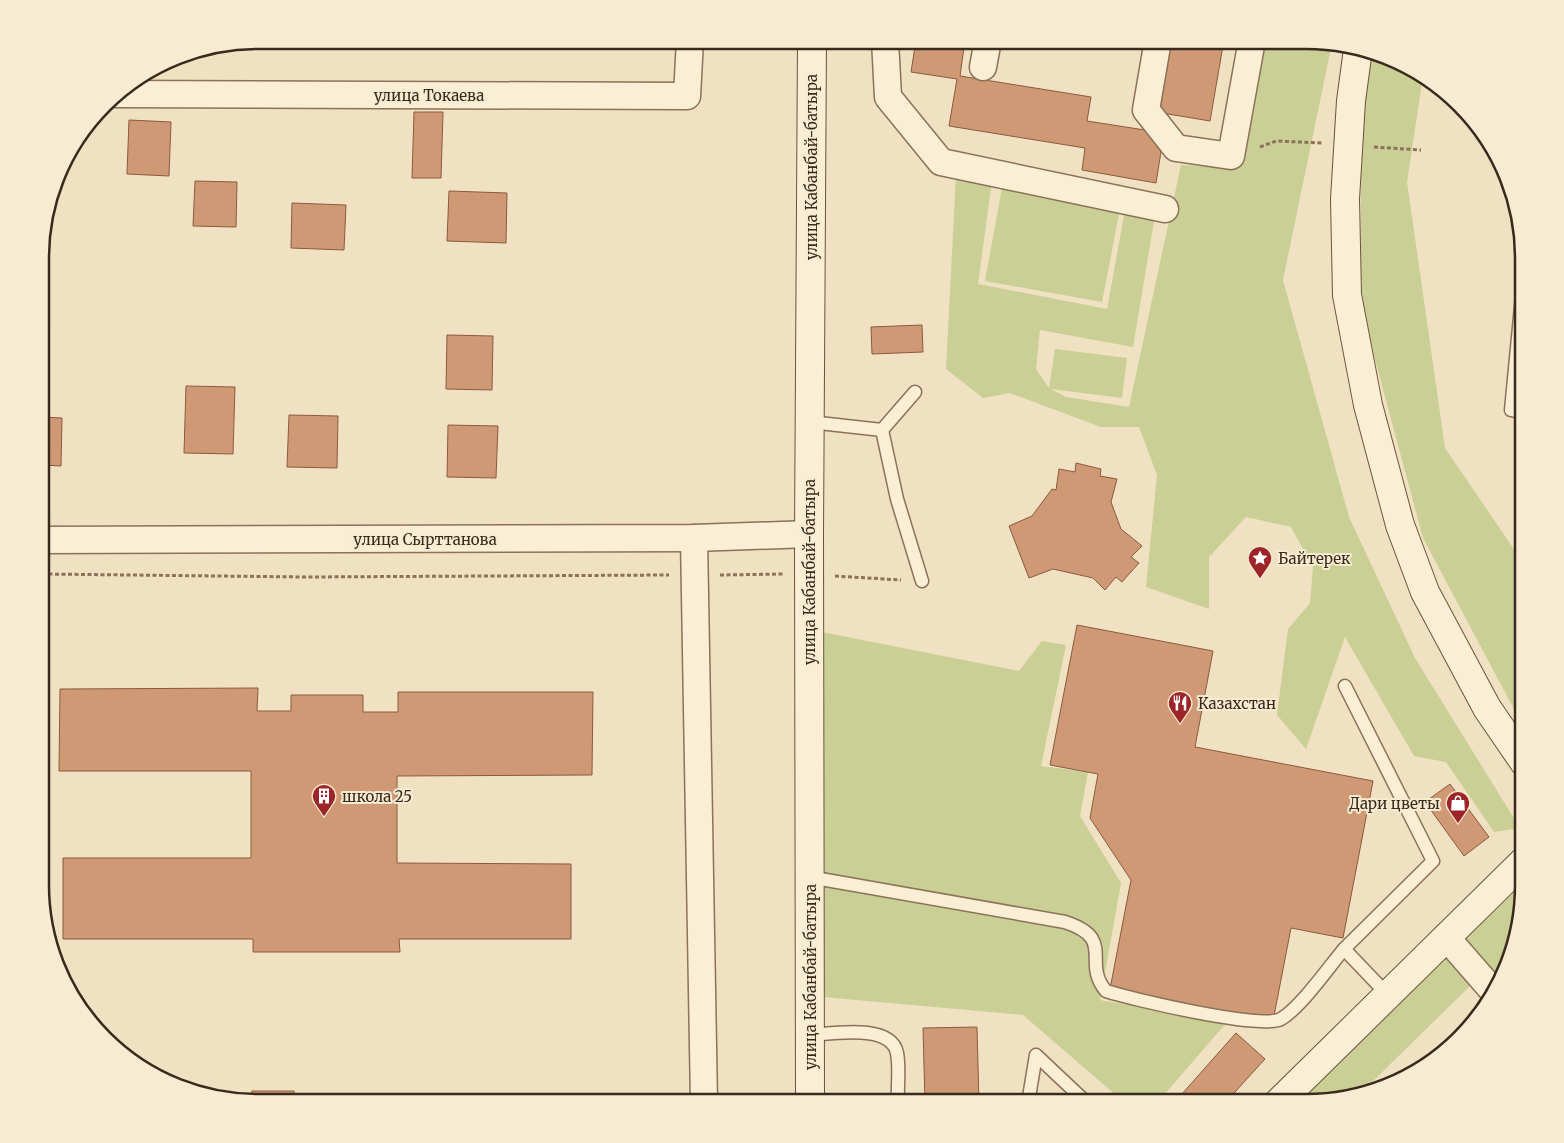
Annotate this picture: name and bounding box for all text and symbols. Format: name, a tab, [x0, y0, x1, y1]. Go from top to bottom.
street label: улица Кабанбай-батыра	[802, 74, 821, 260]
street label: улица Токаева	[374, 86, 484, 105]
street label: улица Кабанбай-батыра	[800, 479, 819, 665]
street label: улица Сырттанова	[353, 530, 497, 549]
place icon: Байтерек	[1247, 545, 1273, 579]
place label: Байтерек	[1278, 549, 1351, 568]
restaurant icon: Казахстан	[1167, 690, 1193, 724]
place label: Казахстан	[1198, 694, 1276, 713]
building icon: школа 25	[311, 783, 337, 817]
place label: школа 25	[342, 787, 412, 806]
shop icon: Дари цветы	[1445, 790, 1471, 824]
place label: Дари цветы	[1349, 794, 1440, 813]
street label: улица Кабанбай-батыра	[801, 884, 820, 1070]

